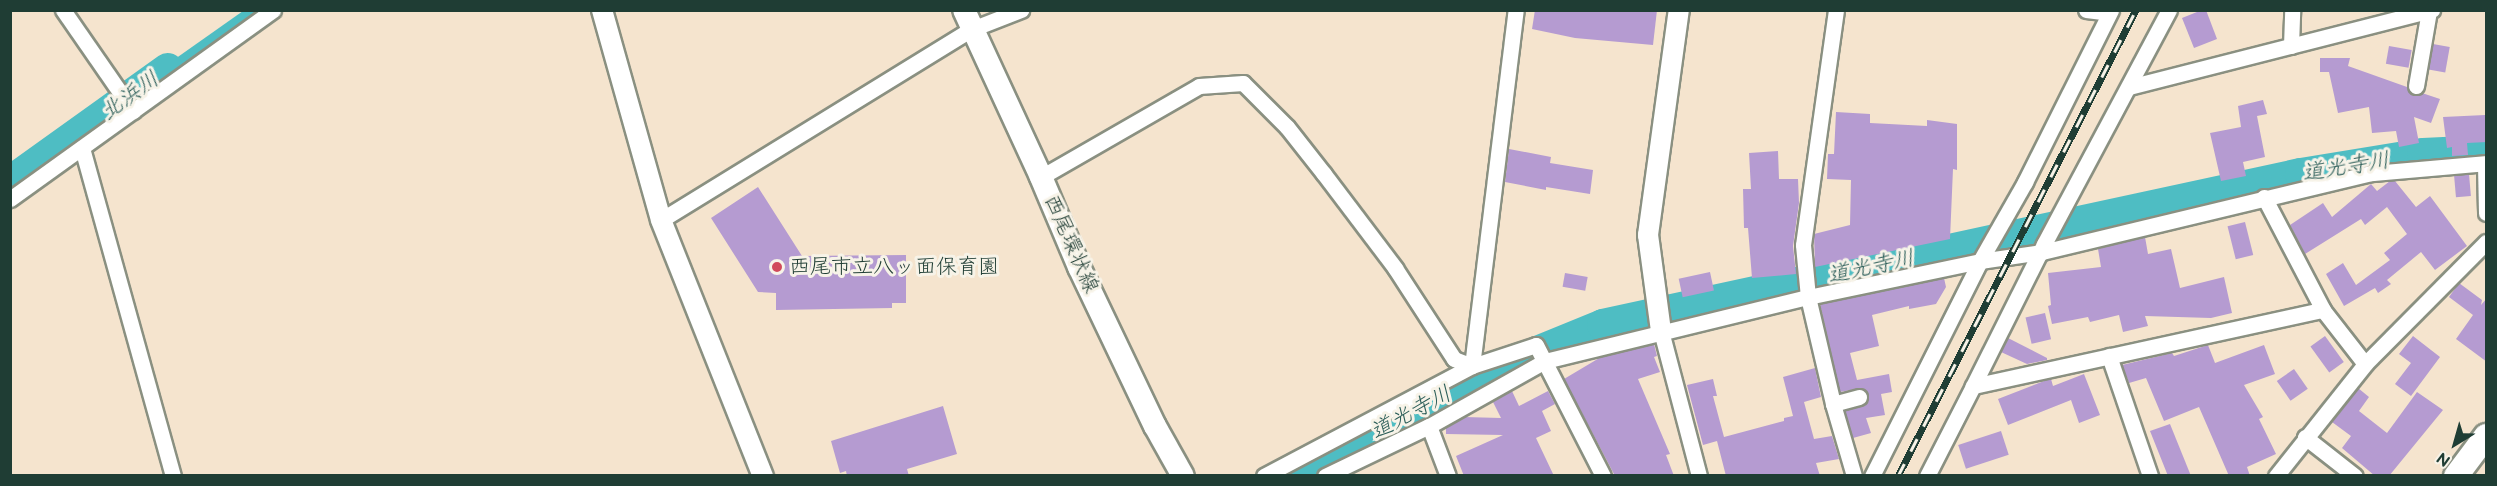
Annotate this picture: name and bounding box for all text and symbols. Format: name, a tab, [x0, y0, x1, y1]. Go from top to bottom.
water label: 北浜川	[96, 66, 164, 126]
water label: 道光寺川	[2300, 147, 2392, 187]
street label: 西尾環状線	[1038, 191, 1104, 297]
water label: 道光寺川	[1825, 245, 1917, 289]
place label: 西尾市立八ッ面保育園	[789, 254, 999, 280]
marker: 西尾市立八ッ面保育園	[770, 260, 784, 274]
water label: 道光寺川	[1366, 381, 1456, 445]
north arrow	[2425, 414, 2485, 474]
text: N	[2433, 448, 2454, 470]

